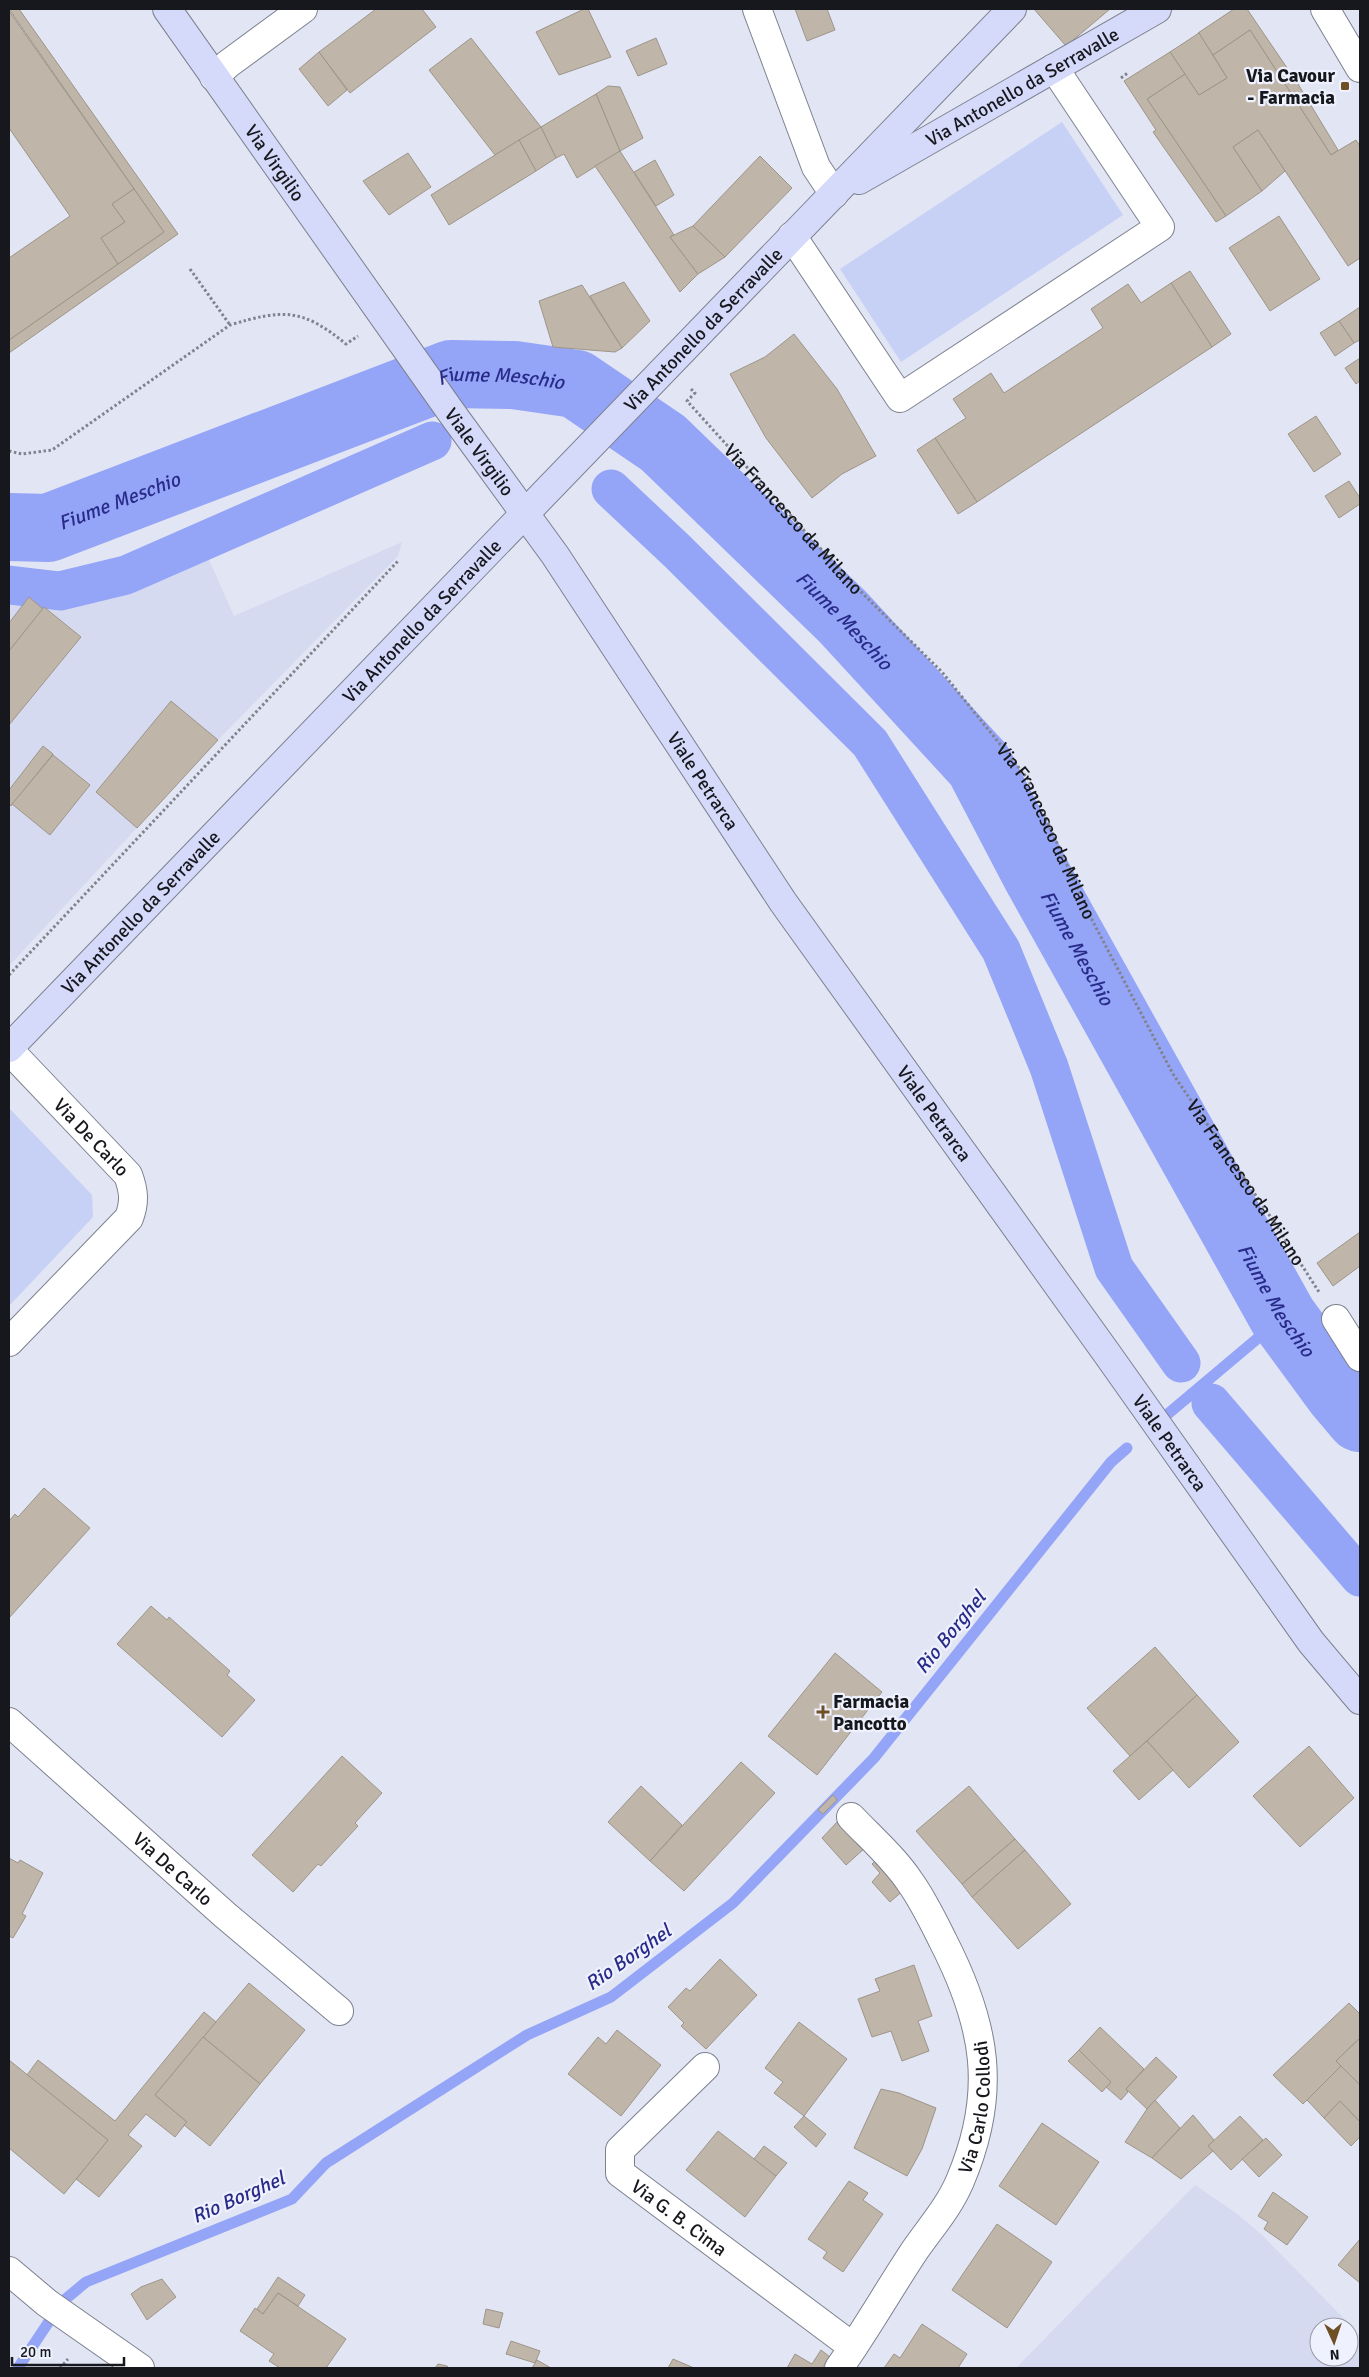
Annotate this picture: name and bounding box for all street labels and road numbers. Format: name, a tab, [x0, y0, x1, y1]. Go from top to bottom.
street label: Via Antonello da Serravalle	[922, 22, 1123, 152]
street label: Via Virgilio	[239, 120, 310, 206]
street label: Via Antonello da Serravalle	[619, 243, 788, 417]
street label: Viale Virgilio	[439, 403, 519, 501]
street label: Via Francesco da Milano	[718, 439, 868, 600]
street label: Via Antonello da Serravalle	[338, 534, 507, 708]
street label: Viale Petrarca	[661, 728, 744, 835]
street label: Via Francesco da Milano	[991, 738, 1101, 923]
street label: Via Antonello da Serravalle	[56, 826, 226, 1000]
street label: Viale Petrarca	[891, 1061, 976, 1167]
street label: Via De Carlo	[48, 1093, 134, 1182]
street label: Via Francesco da Milano	[1181, 1095, 1310, 1271]
street label: Viale Petrarca	[1127, 1390, 1212, 1496]
street label: Via De Carlo	[127, 1827, 217, 1911]
street label: Via Carlo Collodi	[953, 2039, 996, 2177]
street label: Via G. B. Cima	[626, 2175, 731, 2262]

